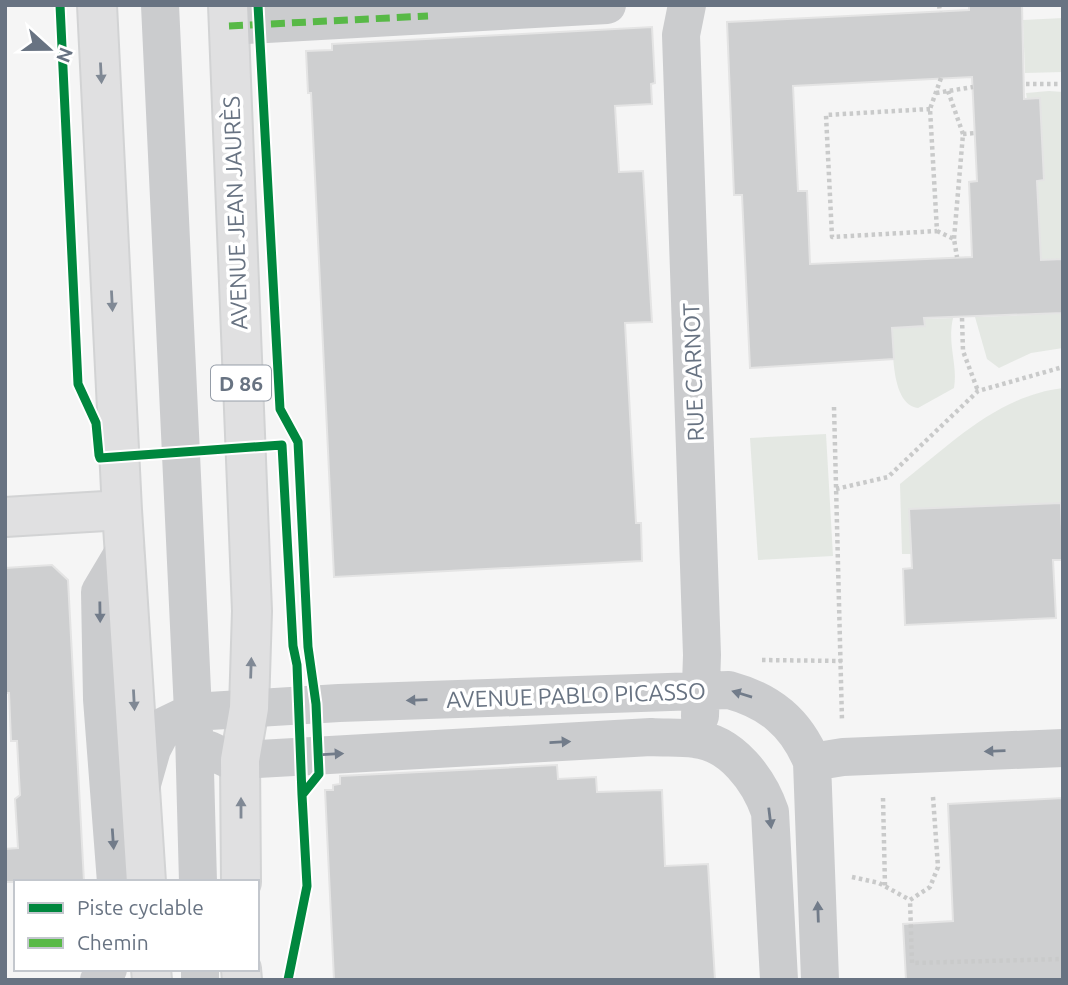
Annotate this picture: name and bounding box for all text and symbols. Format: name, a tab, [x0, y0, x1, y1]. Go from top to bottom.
north arrow	[14, 14, 84, 84]
text: N	[52, 45, 78, 66]
one-way arrow	[95, 63, 106, 85]
street label: AVENUE JEAN JAURÈS	[217, 96, 252, 330]
one-way arrow	[106, 290, 117, 312]
street label: RUE CARNOT	[678, 302, 708, 442]
road number: D 86	[211, 366, 271, 400]
one-way arrow	[94, 601, 106, 623]
one-way arrow	[246, 657, 257, 679]
street label: AVENUE PABLO PICASSO	[446, 678, 706, 712]
one-way arrow	[731, 688, 752, 698]
one-way arrow	[129, 689, 140, 711]
one-way arrow	[406, 694, 428, 706]
one-way arrow	[549, 736, 571, 747]
one-way arrow	[983, 745, 1005, 756]
one-way arrow	[322, 749, 344, 760]
one-way arrow	[235, 796, 247, 818]
one-way arrow	[764, 807, 775, 829]
one-way arrow	[108, 828, 119, 850]
legend	[14, 880, 259, 971]
text: Piste cyclable	[77, 895, 204, 919]
one-way arrow	[812, 900, 824, 922]
text: Chemin	[77, 930, 149, 954]

